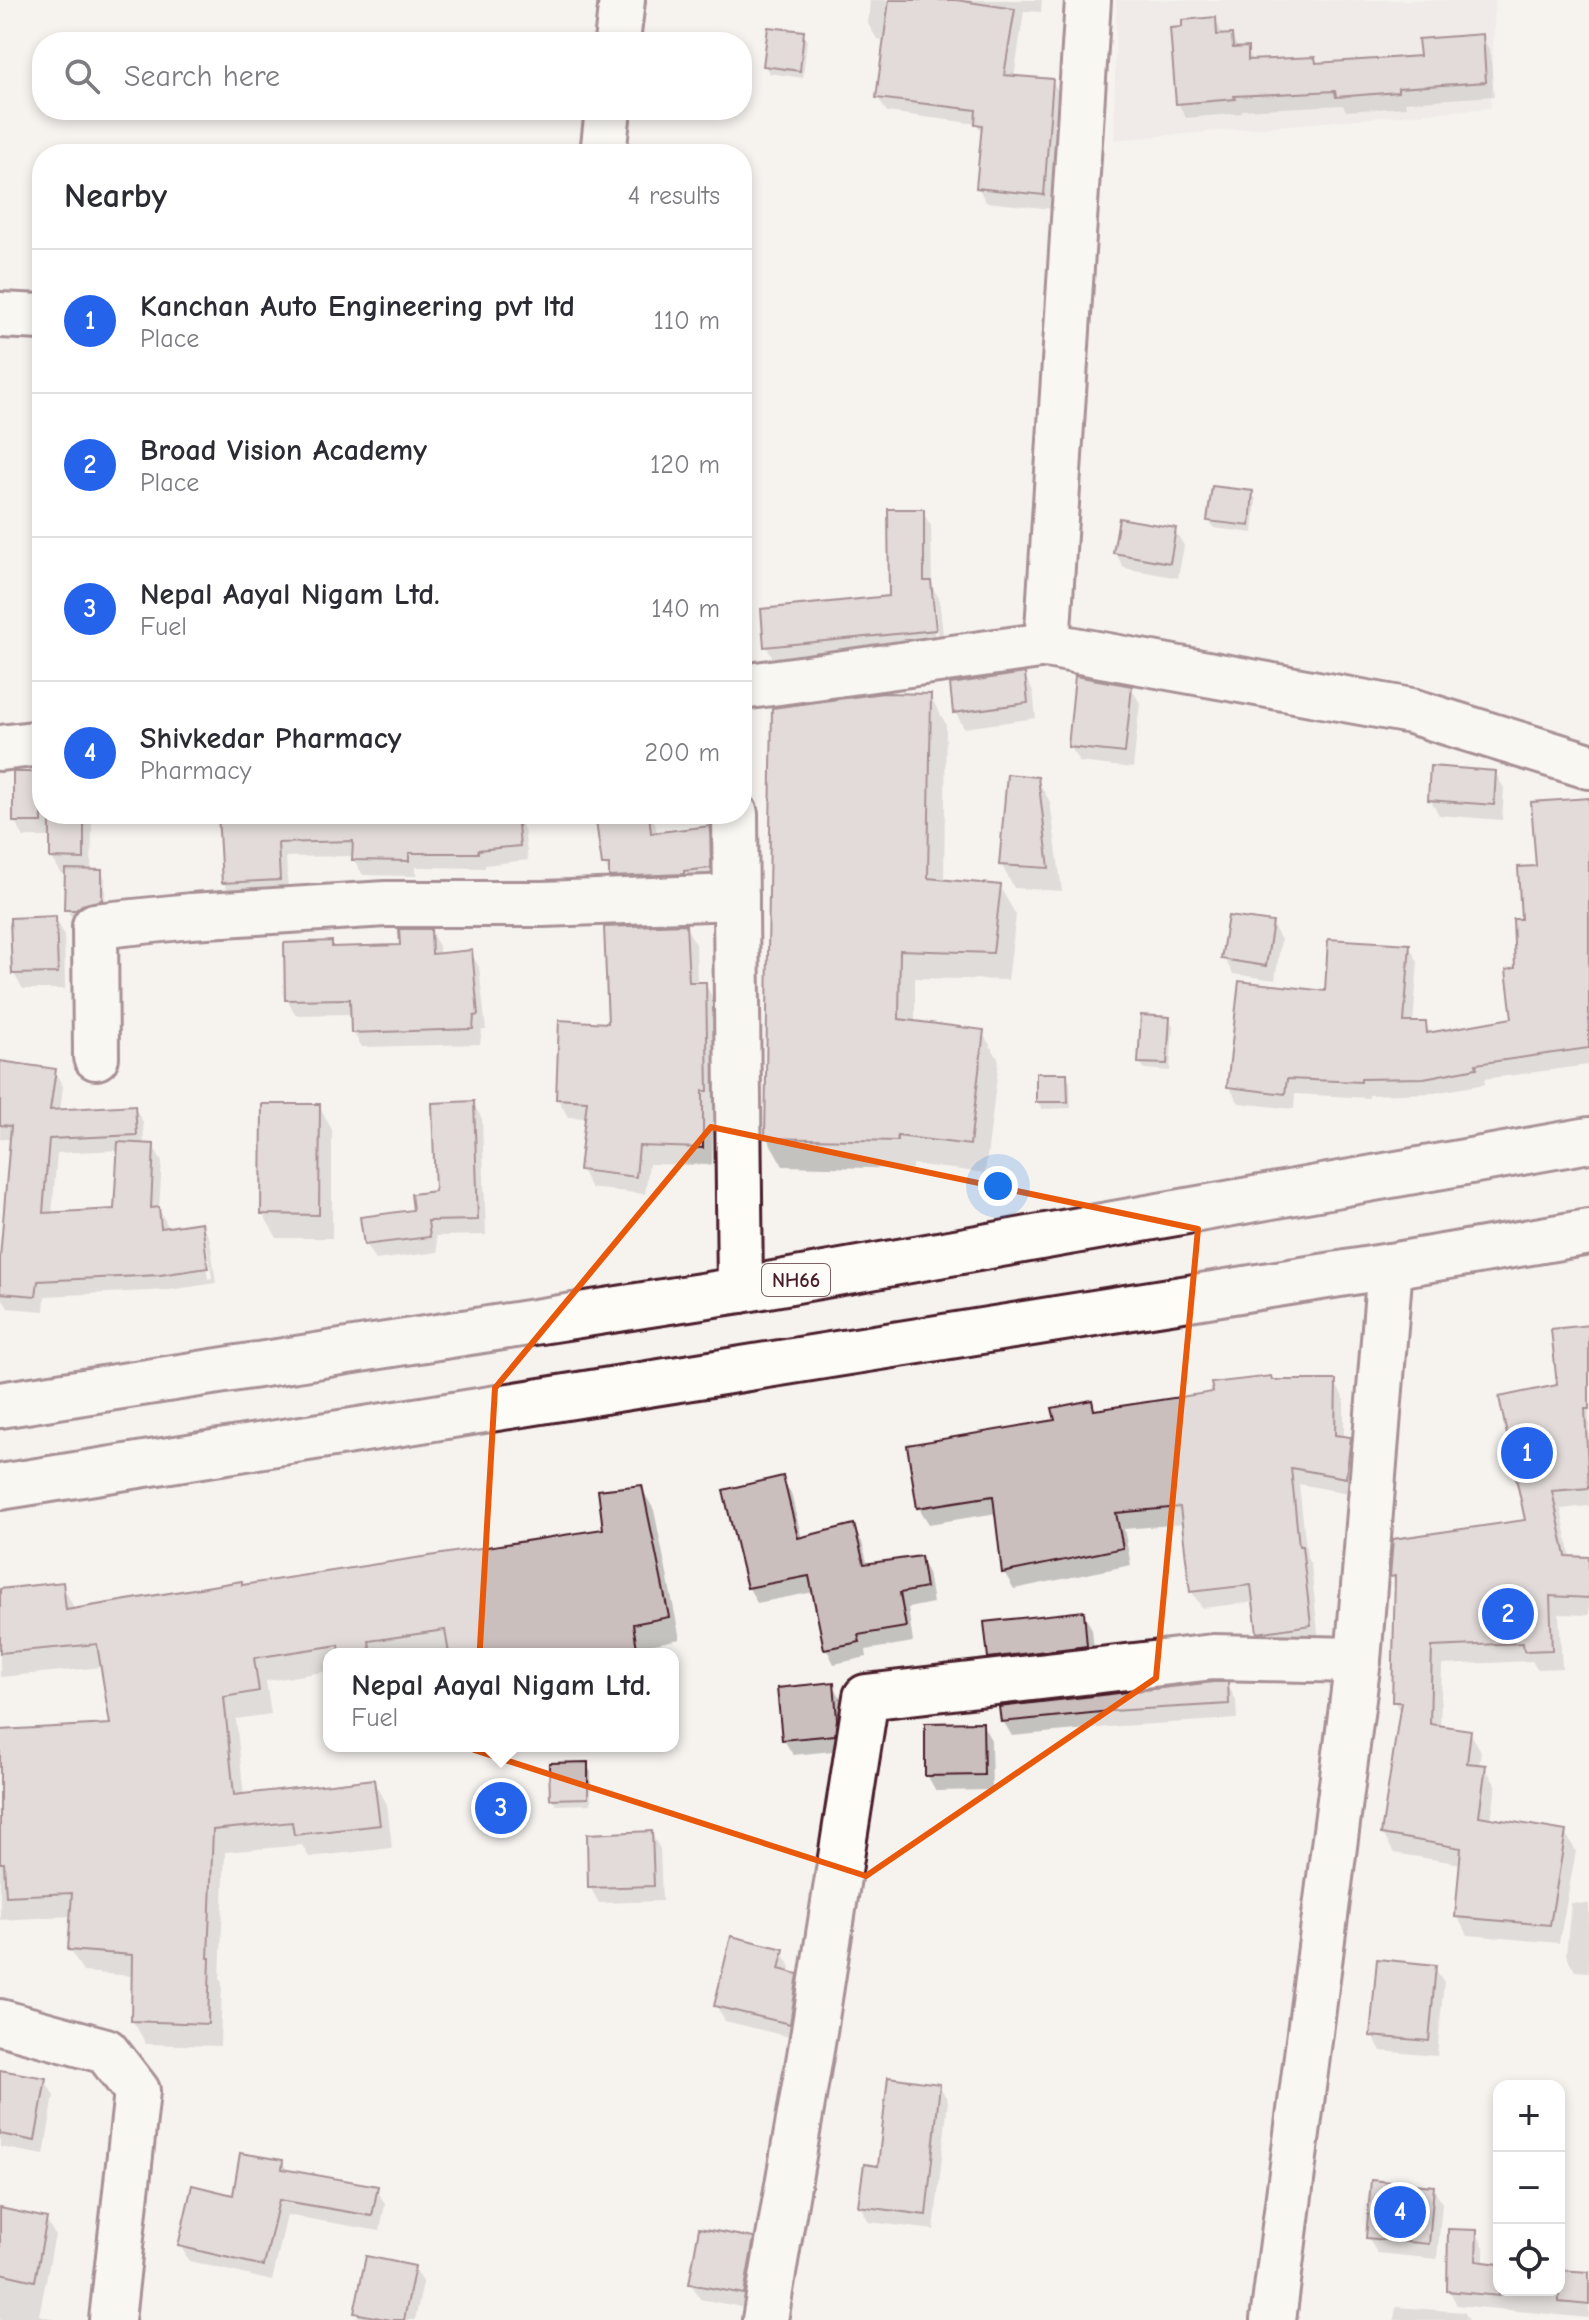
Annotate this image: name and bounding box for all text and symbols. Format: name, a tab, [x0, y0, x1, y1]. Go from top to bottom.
search box	[32, 32, 752, 120]
icon: search	[60, 54, 104, 98]
text: Search here	[124, 59, 280, 94]
text: Nearby	[64, 176, 167, 216]
text: 4 results	[628, 181, 720, 211]
text: Kanchan Auto Engineering pvt ltd	[140, 289, 575, 324]
text: 1	[85, 306, 95, 336]
text: 110 m	[653, 306, 720, 336]
text: Place	[140, 324, 199, 354]
text: Broad Vision Academy	[140, 433, 427, 468]
text: 2	[84, 450, 96, 480]
text: 120 m	[650, 450, 720, 480]
text: Place	[140, 468, 199, 498]
text: Nepal Aayal Nigam Ltd.	[140, 577, 440, 612]
text: 3	[84, 594, 96, 624]
text: 140 m	[651, 594, 720, 624]
text: Fuel	[140, 612, 187, 642]
text: Shivkedar Pharmacy	[140, 721, 402, 756]
text: 4	[84, 738, 96, 768]
text: 200 m	[645, 738, 720, 768]
text: Pharmacy	[140, 756, 251, 786]
your location	[978, 1166, 1018, 1206]
road number: NH66	[762, 1264, 830, 1296]
pin: 1	[1501, 1423, 1553, 1483]
pin: 2	[1482, 1584, 1534, 1644]
popup	[323, 1648, 679, 1752]
text: Nepal Aayal Nigam Ltd.	[351, 1668, 651, 1703]
text: Fuel	[351, 1703, 398, 1733]
pin: 3	[475, 1778, 527, 1838]
map controls	[1493, 2080, 1565, 2296]
button: +	[1493, 2080, 1565, 2152]
button: −	[1493, 2152, 1565, 2224]
pin: 4	[1374, 2182, 1426, 2242]
button: locate	[1493, 2224, 1565, 2296]

